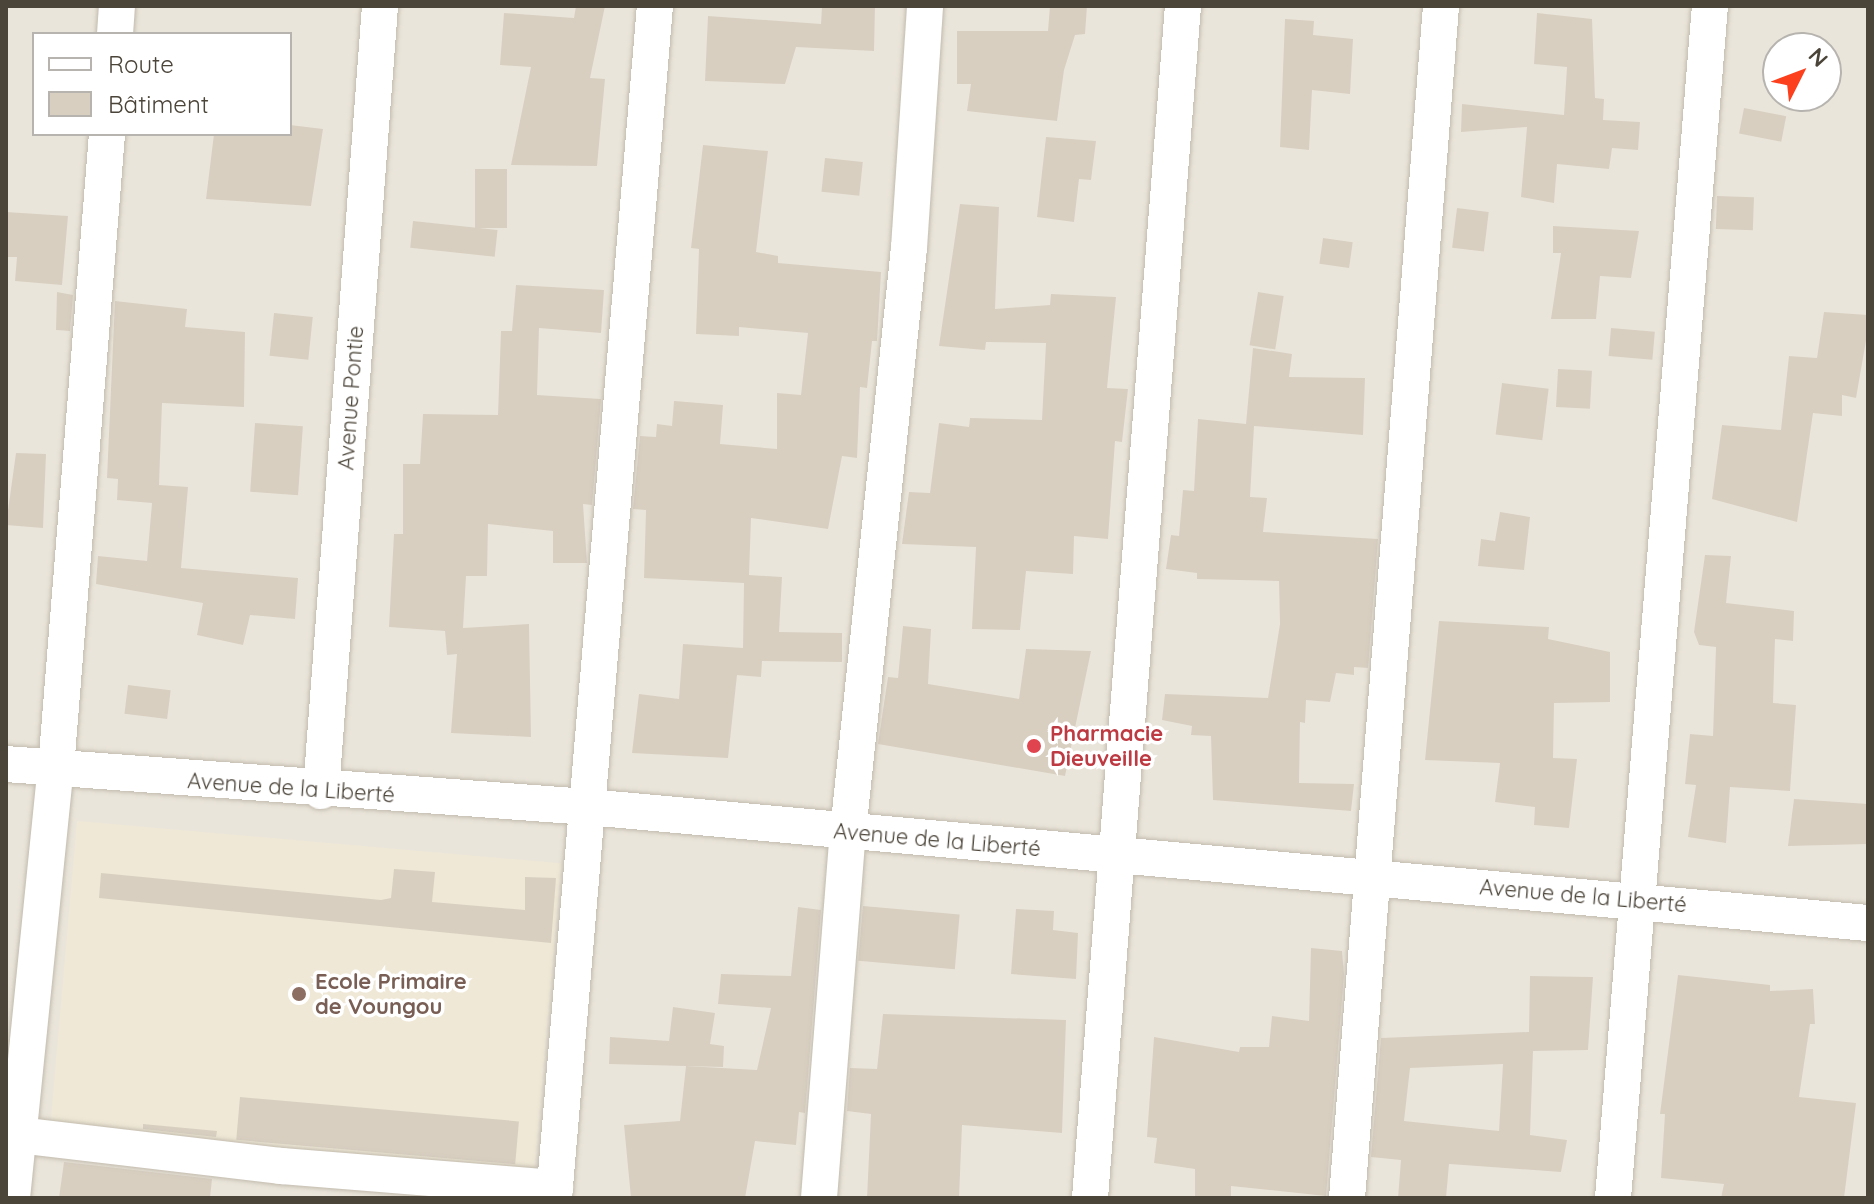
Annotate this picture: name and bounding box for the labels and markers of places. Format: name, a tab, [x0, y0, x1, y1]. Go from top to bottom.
place label: Pharmacie Dieuveille	[1050, 720, 1163, 772]
marker: Pharmacie Dieuveille	[1025, 737, 1043, 755]
place label: Ecole Primaire de Voungou	[315, 968, 467, 1020]
marker: Ecole Primaire de Voungou	[290, 985, 308, 1003]

